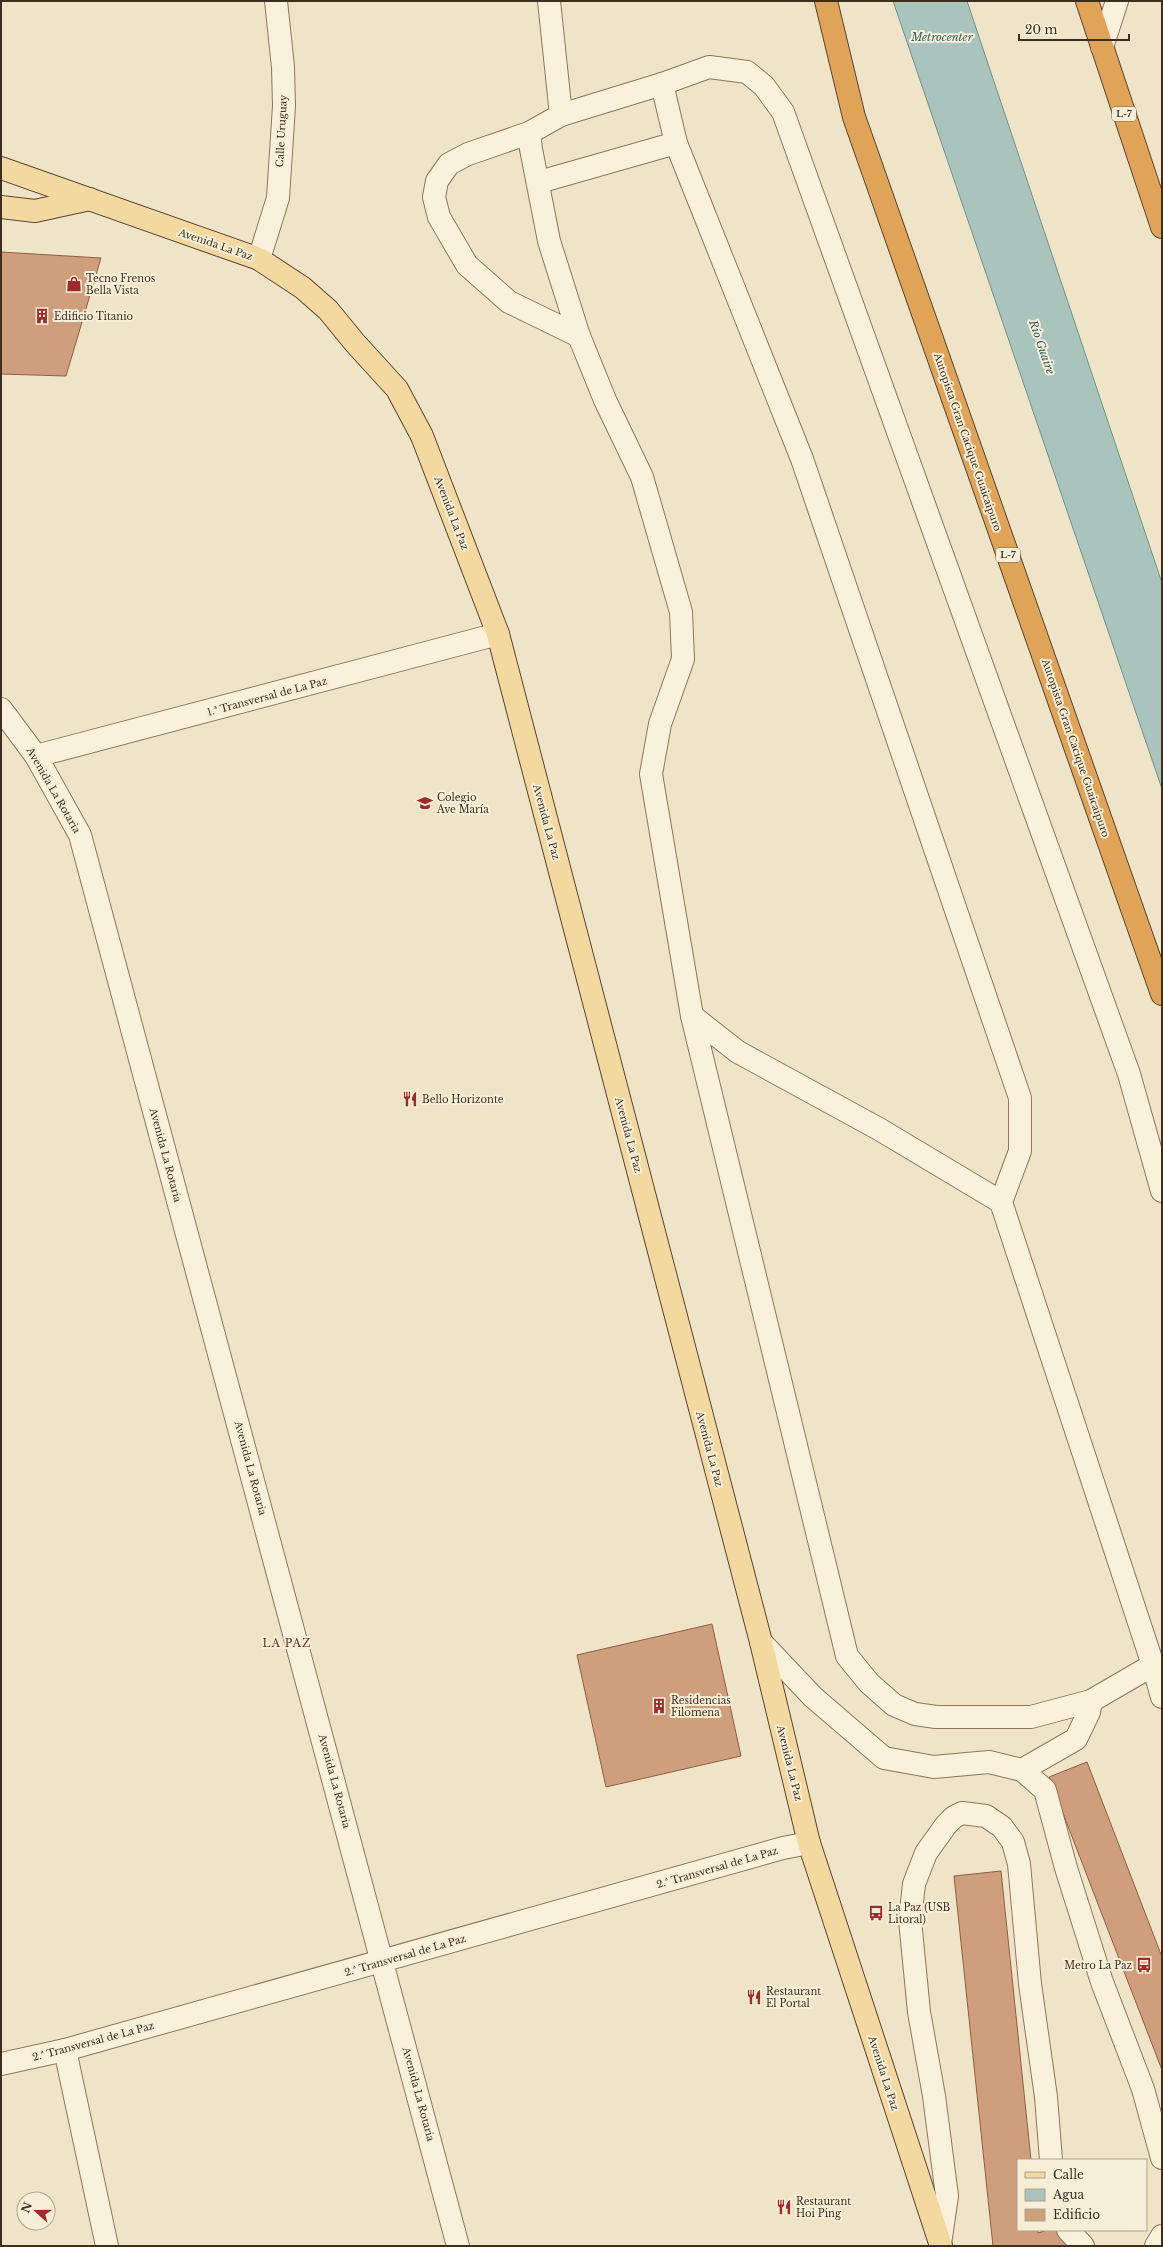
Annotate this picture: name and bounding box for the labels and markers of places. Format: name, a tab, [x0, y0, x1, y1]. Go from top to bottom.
place label: Tecno Frenos Bella Vista	[86, 272, 156, 297]
shop icon: Tecno Frenos Bella Vista	[65, 275, 83, 293]
building icon: Edificio Titanio	[33, 307, 51, 325]
place label: Edificio Titanio	[54, 310, 134, 323]
place label: Colegio Ave María	[436, 791, 489, 816]
school or university icon: Colegio Ave María	[416, 794, 434, 812]
restaurant icon: Bello Horizonte	[401, 1090, 419, 1108]
place label: Bello Horizonte	[422, 1093, 504, 1106]
place label: Residencias Filomena	[671, 1694, 731, 1719]
building icon: Residencias Filomena	[650, 1697, 668, 1715]
place label: La Paz (USB Litoral)	[888, 1901, 951, 1926]
bus stop icon: La Paz (USB Litoral)	[867, 1904, 885, 1922]
bus stop icon: Metro La Paz	[1135, 1956, 1153, 1974]
place label: Metro La Paz	[1064, 1959, 1132, 1972]
place label: Restaurant El Portal	[766, 1985, 821, 2010]
restaurant icon: Restaurant El Portal	[745, 1988, 763, 2006]
place label: Restaurant Hoi Ping	[796, 2195, 851, 2220]
restaurant icon: Restaurant Hoi Ping	[775, 2198, 793, 2216]

